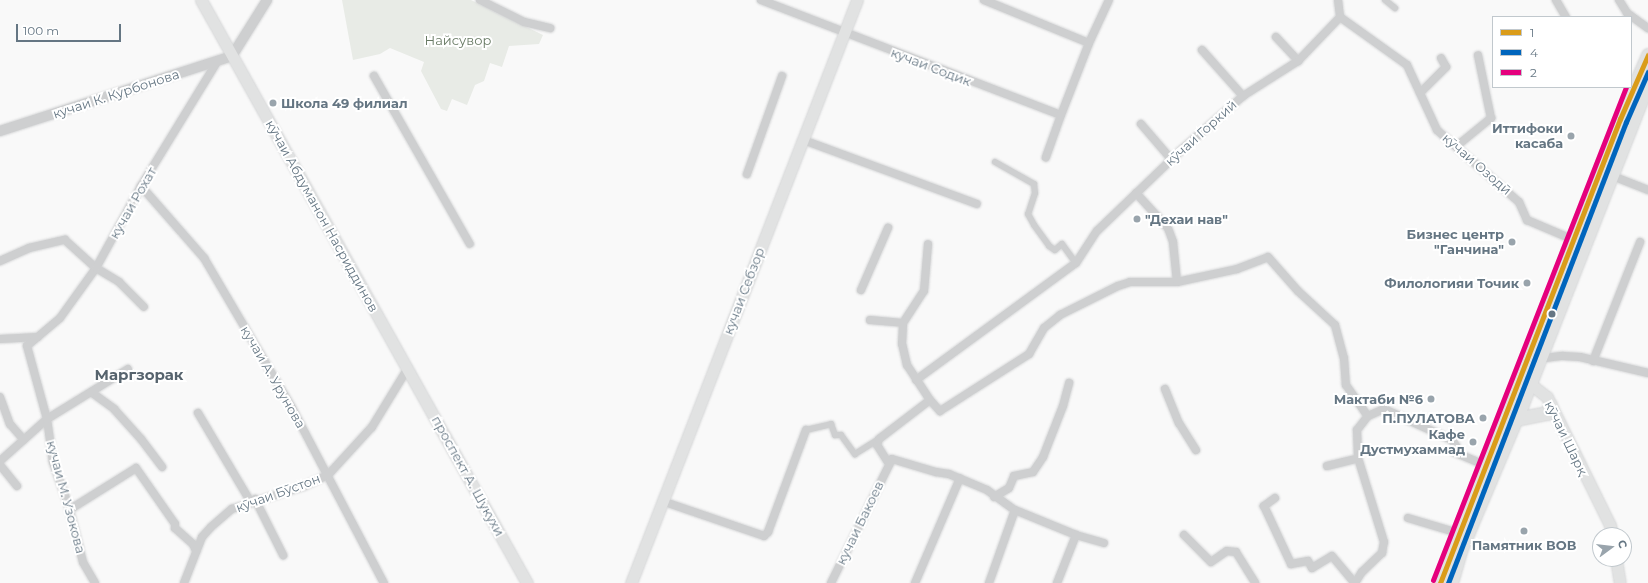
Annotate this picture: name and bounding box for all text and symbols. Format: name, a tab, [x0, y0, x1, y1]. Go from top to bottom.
scale bar	[18, 16, 123, 42]
legend	[1492, 16, 1632, 88]
text: 100 m	[23, 23, 59, 38]
text: 1	[1530, 25, 1534, 40]
park label: Найсувор	[425, 32, 491, 48]
street label: кучаи Содик	[889, 45, 973, 89]
text: 4	[1530, 45, 1538, 60]
text: 2	[1530, 65, 1537, 80]
street label: кучаи К. Курбонова	[51, 66, 181, 122]
place label: Школа 49 филиал	[281, 95, 408, 111]
street label: кӯчаи Горкий	[1162, 97, 1240, 169]
marker: Школа 49 филиал	[268, 98, 278, 108]
street label: кӯчаи Абдуманон Насриддинов	[262, 117, 382, 315]
place label: Иттифоки касаба	[1492, 121, 1563, 152]
street label: кӯчаи Озодӣ	[1439, 130, 1515, 198]
marker: Иттифоки касаба	[1566, 131, 1576, 141]
street label: кучаи Рохат	[106, 165, 160, 241]
place label: "Дехаи нав"	[1145, 211, 1228, 227]
marker: "Дехаи нав"	[1132, 214, 1142, 224]
place label: Бизнес центр "Ганчина"	[1407, 227, 1504, 258]
marker: Бизнес центр "Ганчина"	[1507, 237, 1517, 247]
street label: кучаи Себзор	[720, 245, 768, 337]
place label: Филологияи Точик	[1384, 275, 1519, 291]
marker: Филологияи Точик	[1522, 278, 1532, 288]
unlabelled marker	[1547, 309, 1557, 319]
street label: кучаи А. Урунова	[237, 323, 309, 431]
district label: Маргзорак	[95, 366, 183, 384]
place label: Мактаби №6	[1334, 391, 1423, 407]
marker: Мактаби №6	[1426, 394, 1436, 404]
street label: кӯчаи Шарқ	[1541, 398, 1591, 478]
place label: П.ПУЛАТОВА	[1382, 410, 1475, 426]
street label: проспект А. Шукухи	[428, 413, 508, 539]
marker: П.ПУЛАТОВА	[1478, 413, 1488, 423]
place label: Кафе Дустмухаммад	[1360, 427, 1465, 458]
marker: Кафе Дустмухаммад	[1468, 437, 1478, 447]
street label: кучаи М. Узокова	[43, 439, 89, 555]
street label: кӯчаи Бӯстон	[234, 471, 322, 515]
street label: кучаи Бакоев	[833, 479, 887, 567]
marker: Памятник ВОВ	[1519, 526, 1529, 536]
north arrow	[1592, 527, 1632, 567]
place label: Памятник ВОВ	[1472, 537, 1576, 553]
text: С	[1615, 538, 1630, 550]

